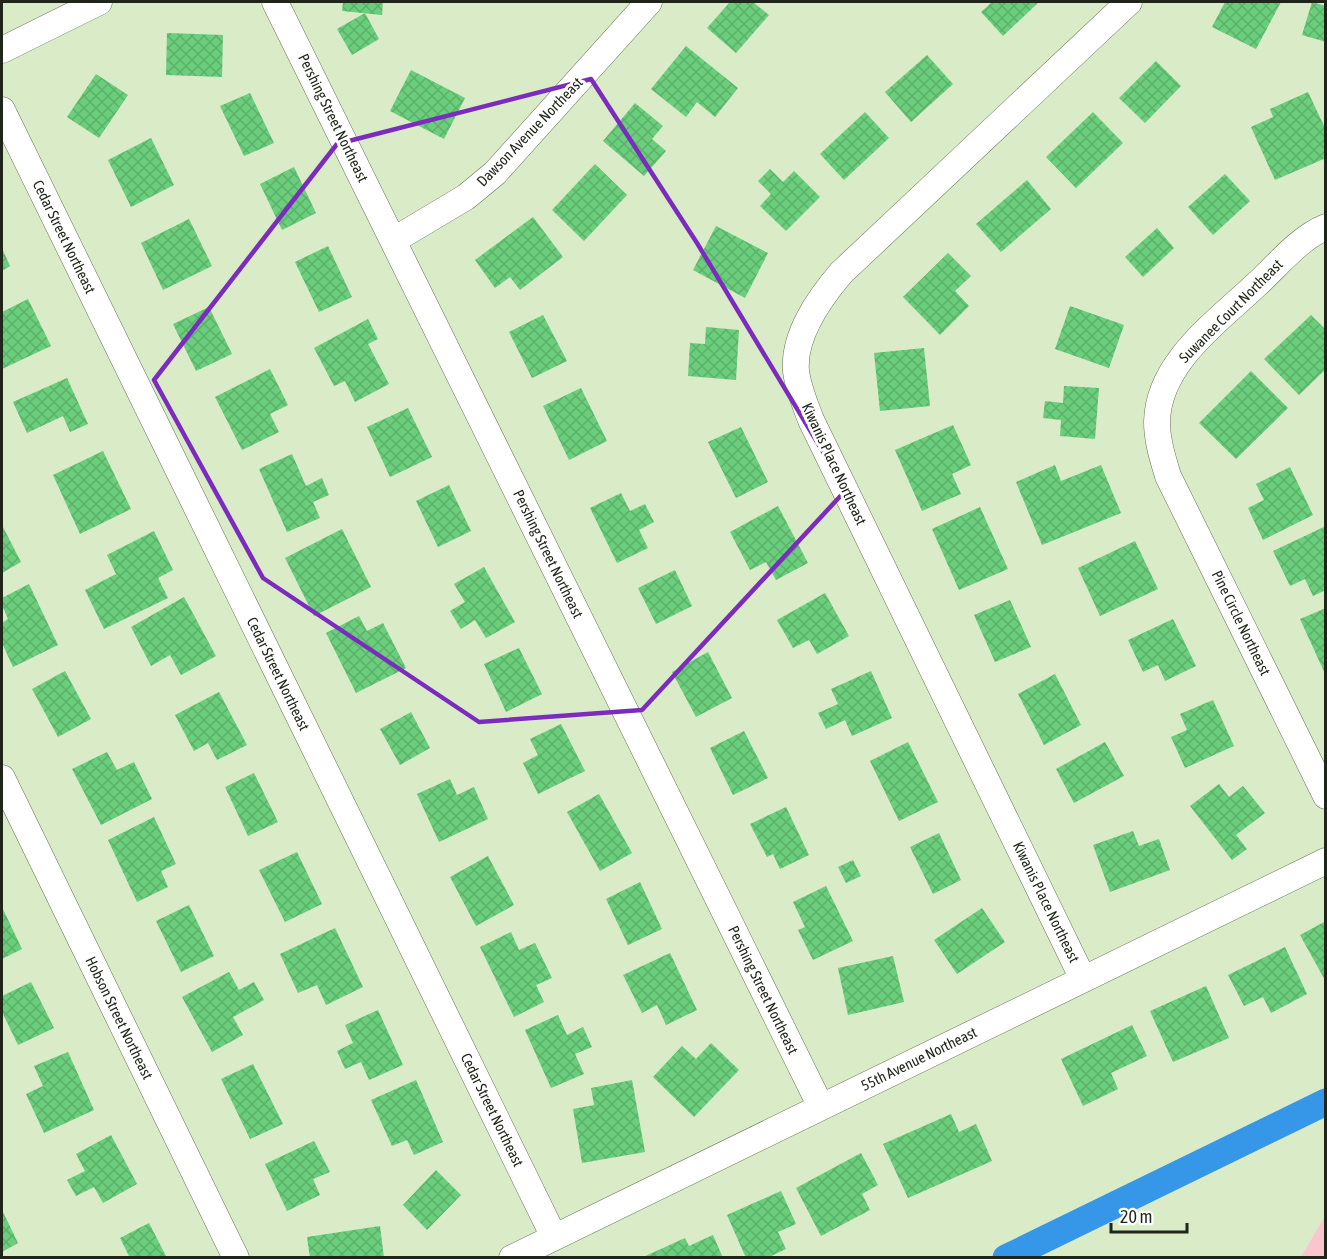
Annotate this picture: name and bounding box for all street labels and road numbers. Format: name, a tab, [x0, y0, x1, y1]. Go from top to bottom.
street label: Pershing Street Northeast	[295, 51, 372, 185]
street label: Dawson Avenue Northeast	[473, 74, 586, 190]
street label: Cedar Street Northeast	[30, 177, 99, 296]
street label: Suwanee Court Northeast	[1175, 255, 1286, 366]
street label: Kiwanis Place Northeast	[799, 400, 870, 527]
street label: Pershing Street Northeast	[510, 487, 587, 621]
street label: Pine Circle Northeast	[1209, 568, 1274, 678]
street label: Cedar Street Northeast	[244, 614, 313, 733]
street label: Kiwanis Place Northeast	[1010, 838, 1083, 965]
street label: Pershing Street Northeast	[725, 923, 802, 1057]
street label: Hobson Street Northeast	[82, 954, 157, 1082]
street label: 55th Avenue Northeast	[858, 1023, 979, 1094]
street label: Cedar Street Northeast	[458, 1050, 527, 1169]

